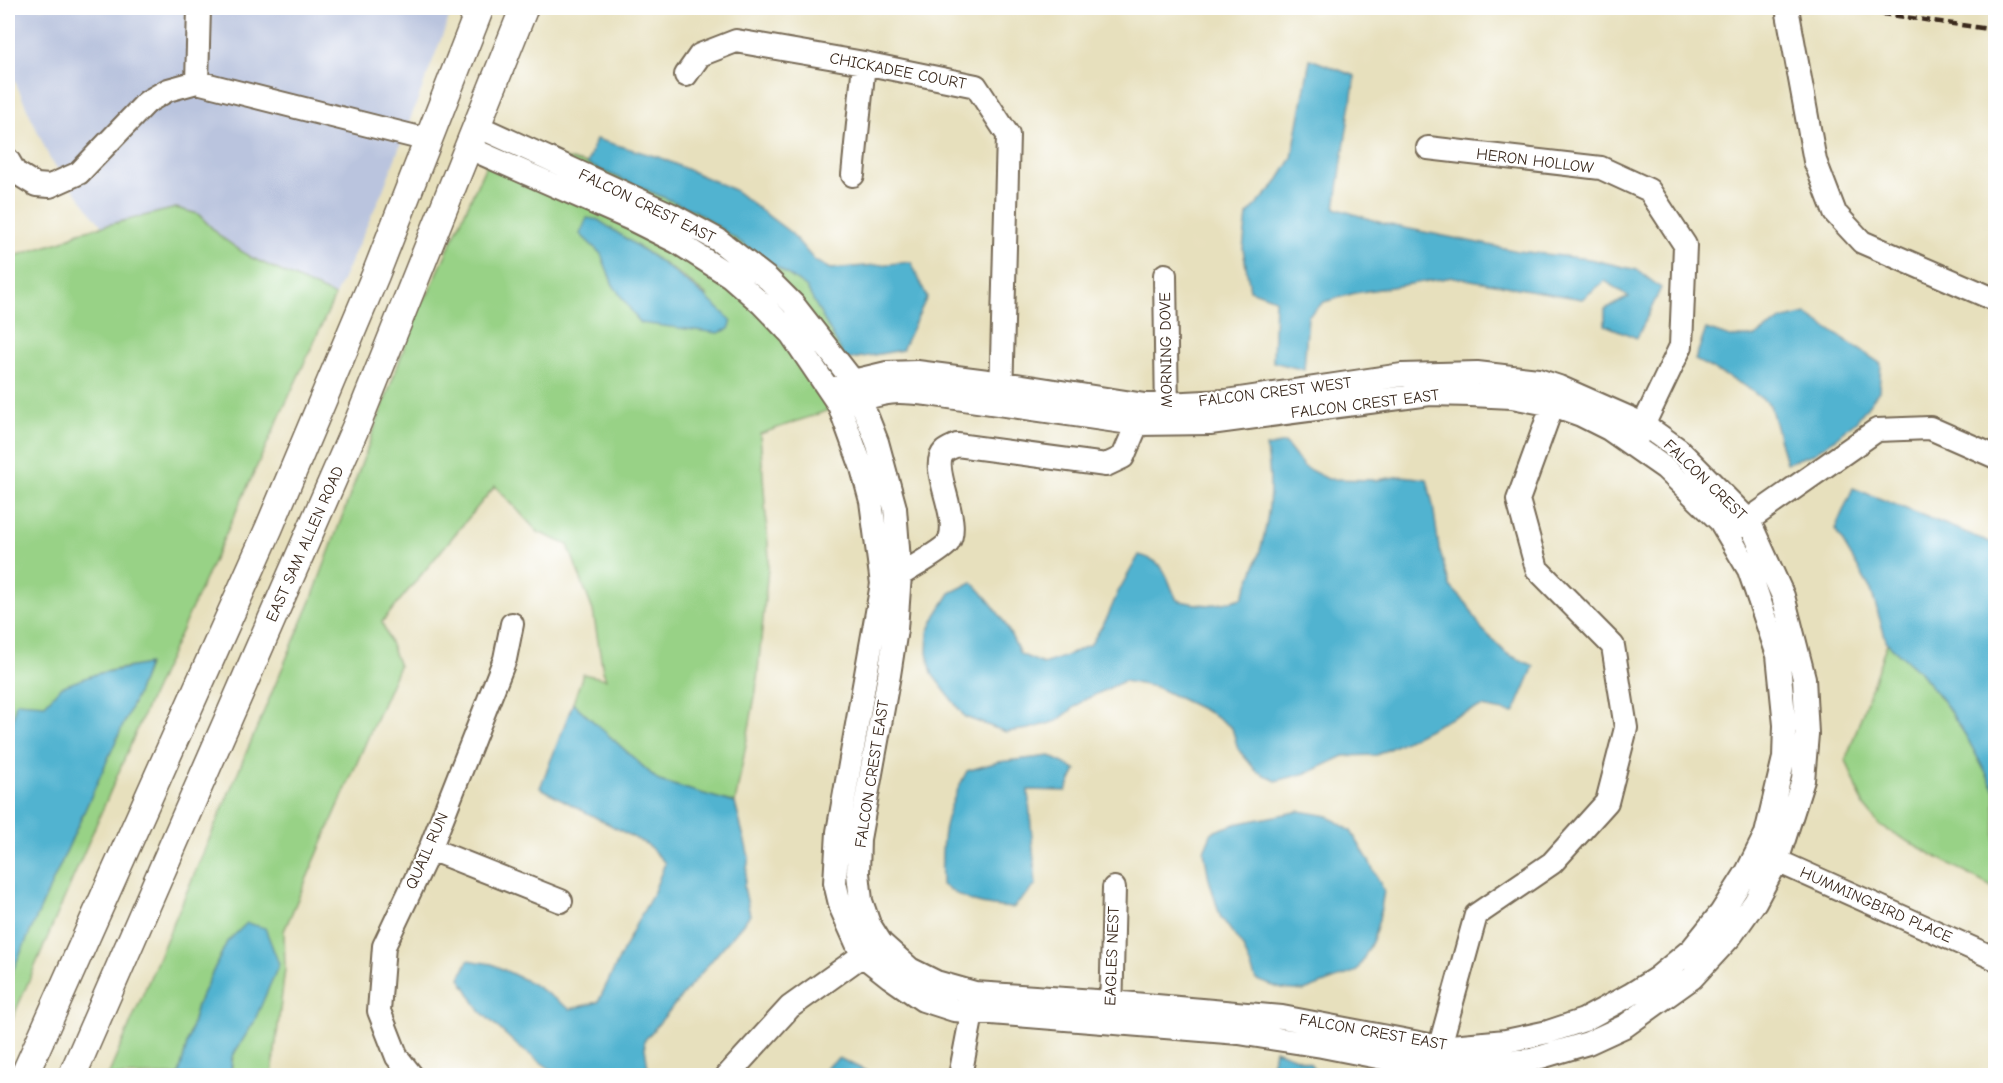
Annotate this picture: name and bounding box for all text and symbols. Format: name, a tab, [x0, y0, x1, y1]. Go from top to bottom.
street label: CHICKADEE COURT	[828, 49, 969, 93]
street label: HERON HOLLOW	[1475, 145, 1595, 177]
street label: FALCON CREST EAST	[576, 165, 719, 247]
street label: MORNING DOVE	[1156, 292, 1176, 408]
street label: FALCON CREST WEST	[1197, 374, 1353, 410]
street label: FALCON CREST EAST	[1290, 386, 1441, 422]
street label: FALCON CREST	[1660, 436, 1751, 524]
street label: EAST SAM ALLEN ROAD	[263, 463, 347, 625]
street label: FALCON CREST EAST	[851, 698, 893, 849]
street label: QUAIL RUN	[402, 810, 452, 892]
street label: HUMMINGBIRD PLACE	[1797, 863, 1955, 947]
street label: EAGLES NEST	[1101, 905, 1123, 1006]
street label: FALCON CREST EAST	[1298, 1010, 1449, 1054]

